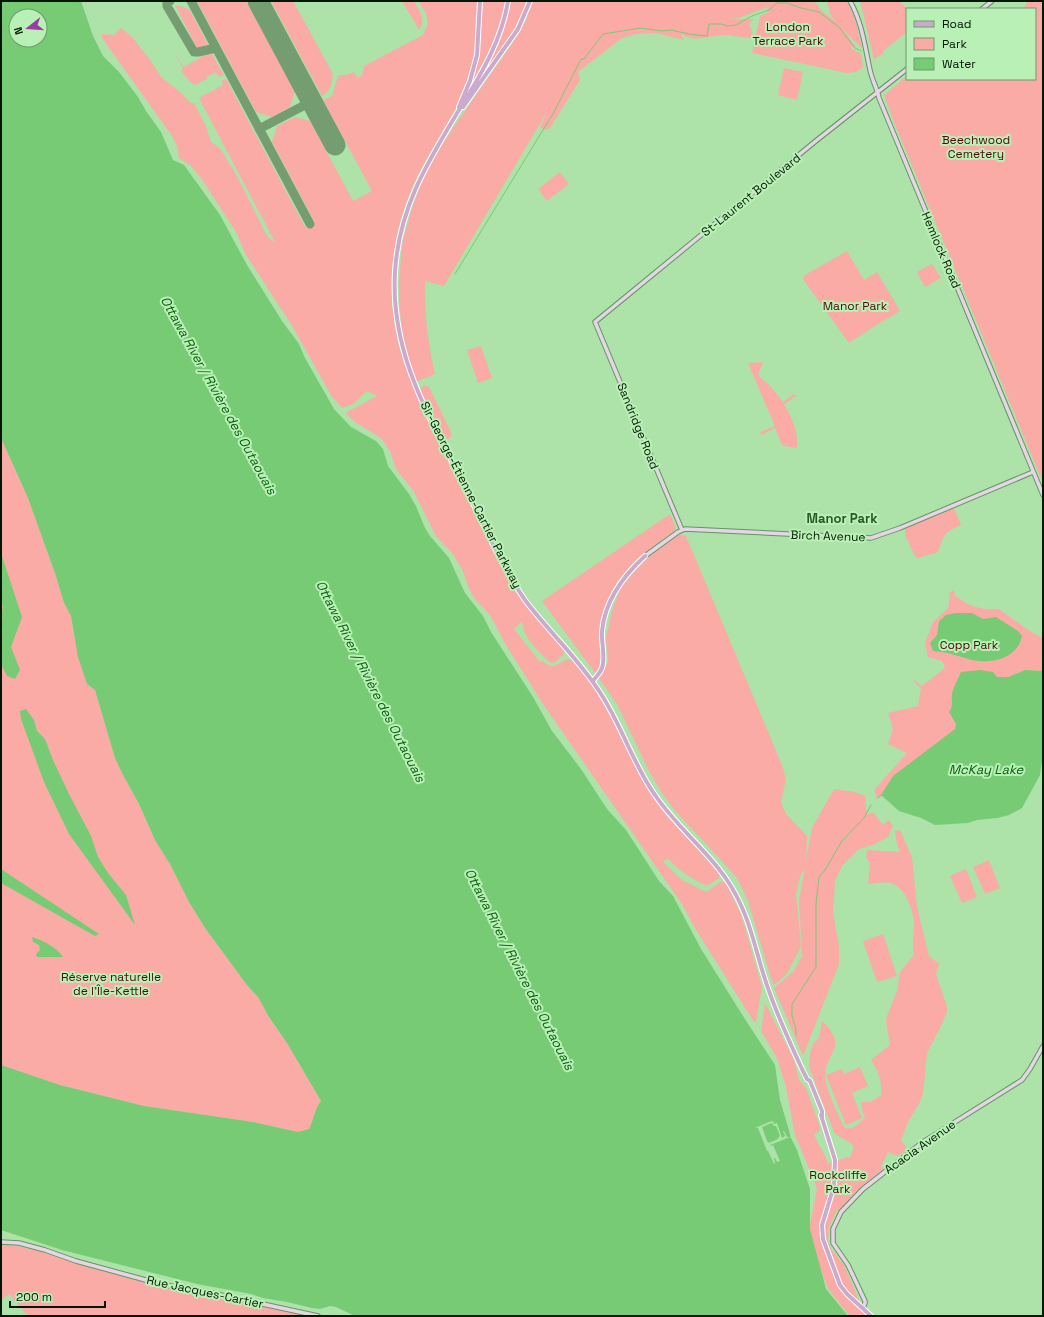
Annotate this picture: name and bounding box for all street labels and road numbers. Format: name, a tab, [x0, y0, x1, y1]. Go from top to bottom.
street label: St-Laurent Boulevard	[698, 150, 804, 240]
street label: Hemlock Road	[918, 209, 964, 291]
street label: Sandridge Road	[613, 380, 663, 472]
street label: Sir-George-Étienne-Cartier Parkway	[417, 399, 525, 591]
street label: Birch Avenue	[790, 527, 866, 545]
street label: Acacia Avenue	[881, 1116, 959, 1178]
street label: Rue Jacques-Cartier	[145, 1272, 265, 1312]

